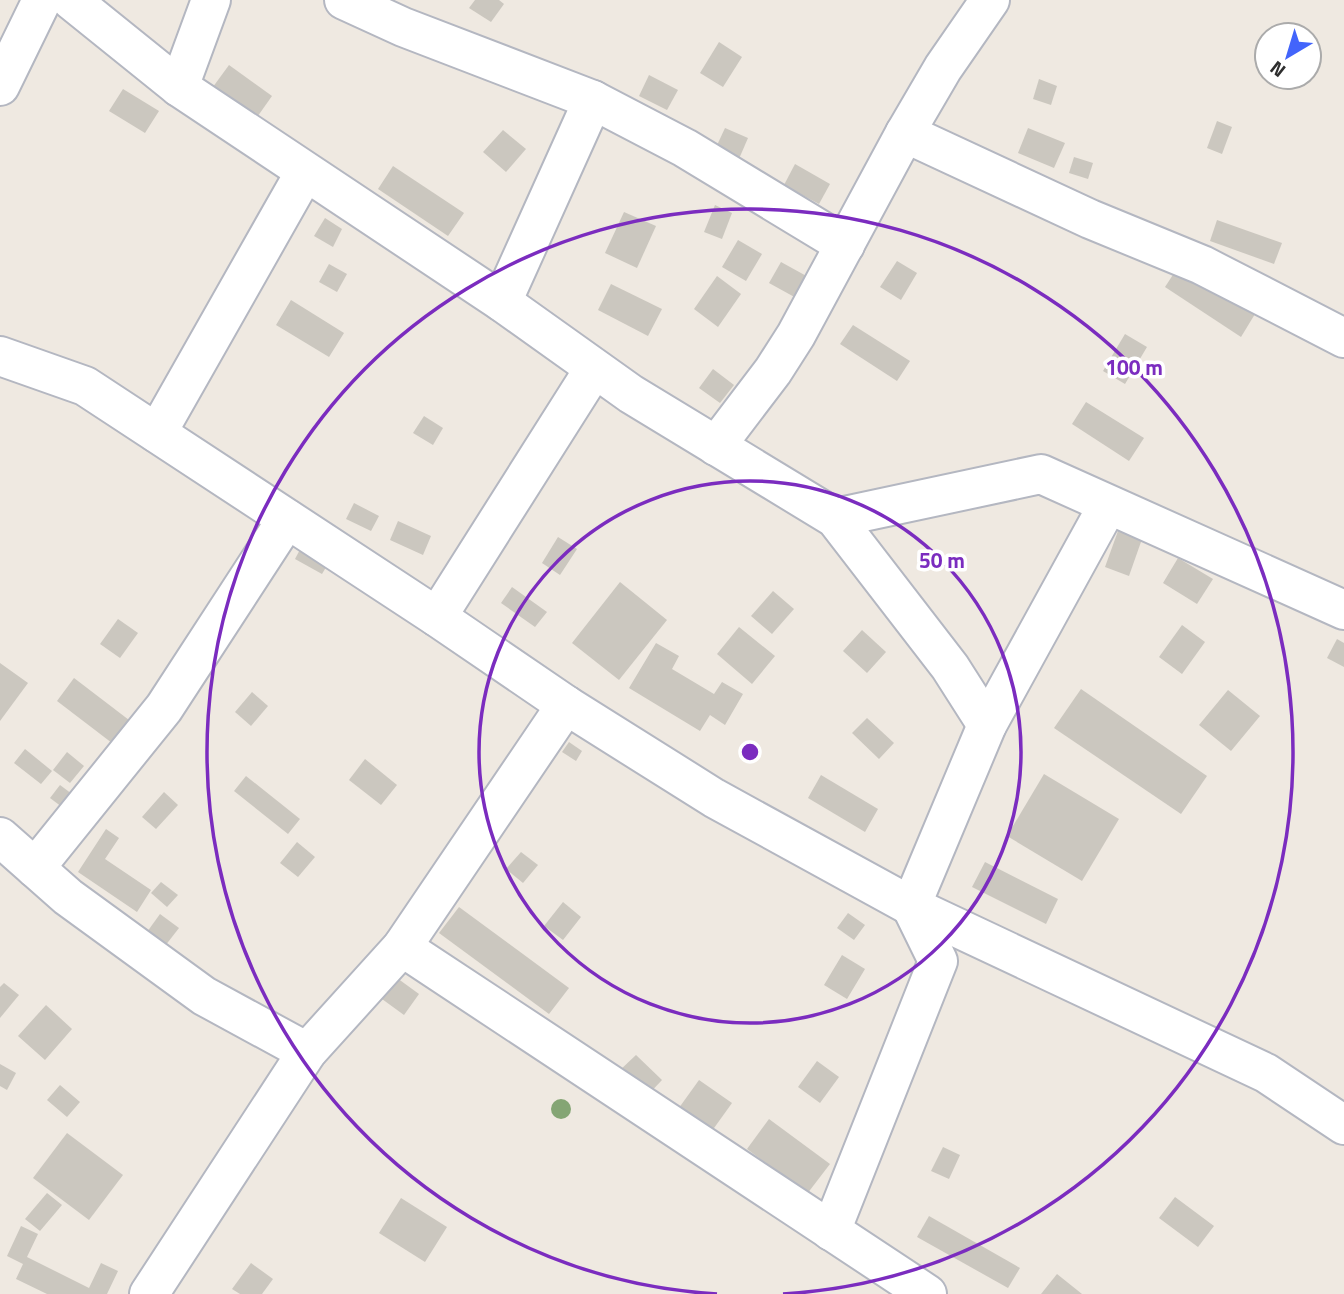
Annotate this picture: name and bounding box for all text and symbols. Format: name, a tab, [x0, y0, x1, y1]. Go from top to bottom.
north arrow	[1253, 21, 1323, 91]
text: N	[1263, 54, 1291, 85]
text: 100 m	[1105, 351, 1163, 383]
text: 50 m	[919, 544, 965, 576]
centre of rings	[738, 740, 762, 764]

